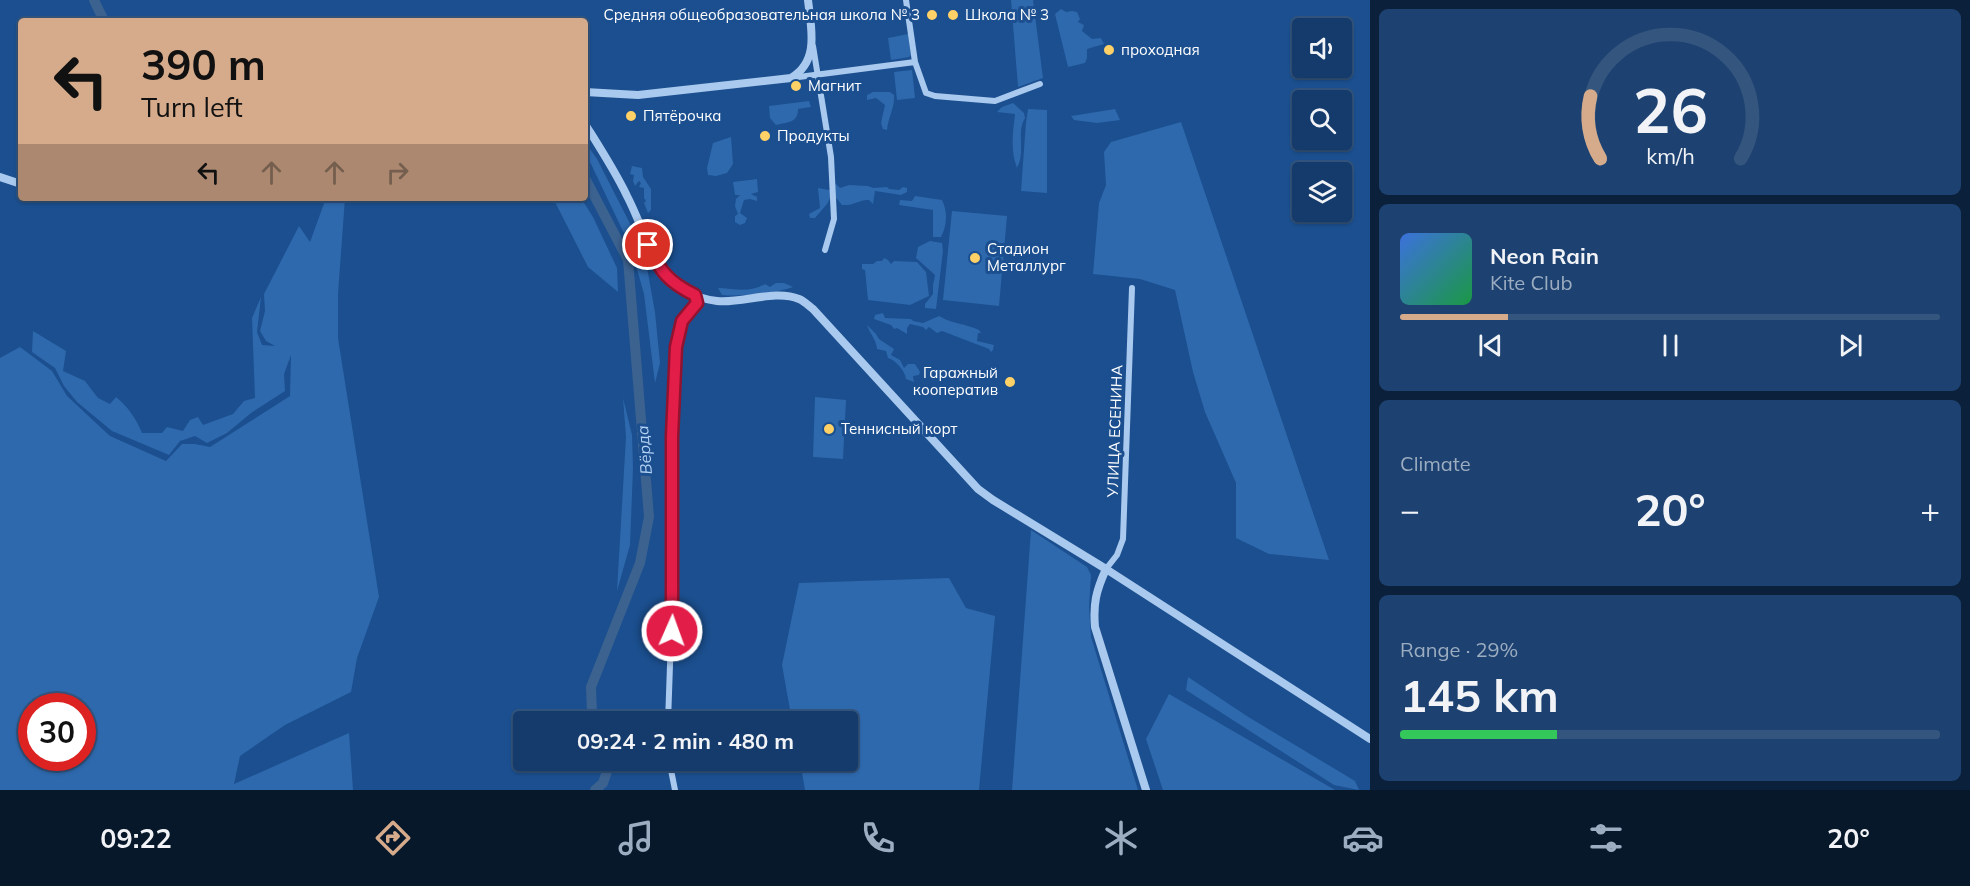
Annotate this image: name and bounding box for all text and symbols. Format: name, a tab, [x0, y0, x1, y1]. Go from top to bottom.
place label: Средняя общеобразовательная школа № 3	[603, 5, 920, 24]
place label: Школа № 3	[965, 5, 1049, 24]
marker: Средняя общеобразовательная школа № 3	[925, 8, 939, 22]
marker: Школа № 3	[946, 8, 960, 22]
map controls	[1292, 18, 1352, 222]
button: sound	[1292, 18, 1352, 78]
text: 390 m	[141, 38, 266, 91]
place label: проходная	[1121, 40, 1200, 59]
icon: left	[42, 42, 120, 120]
marker: проходная	[1102, 43, 1116, 57]
text: 26	[1633, 70, 1707, 149]
place label: Магнит	[808, 76, 862, 95]
marker: Магнит	[789, 79, 803, 93]
text: Turn left	[141, 90, 243, 124]
button: search	[1292, 90, 1352, 150]
place label: Пятёрочка	[643, 106, 721, 125]
marker: Пятёрочка	[624, 109, 638, 123]
place label: Продукты	[777, 126, 850, 145]
marker: Продукты	[758, 129, 772, 143]
text: km/h	[1646, 143, 1694, 170]
icon: left	[192, 156, 225, 189]
icon: ahead	[255, 156, 288, 189]
icon: ahead	[318, 156, 351, 189]
icon: right	[381, 156, 414, 189]
button: layers	[1292, 162, 1352, 222]
pin	[622, 219, 673, 270]
icon: arrive	[631, 228, 664, 261]
place label: Стадион Металлург	[987, 239, 1066, 275]
text: Neon Rain	[1490, 242, 1599, 270]
marker: Стадион Металлург	[968, 251, 982, 265]
text: Kite Club	[1490, 270, 1572, 295]
icon: previous	[1474, 329, 1507, 362]
icon: pause	[1654, 329, 1687, 362]
icon: next	[1834, 329, 1867, 362]
place label: Гаражный кооператив	[913, 363, 998, 399]
street label: УЛИЦА ЕСЕНИНА	[1103, 364, 1126, 499]
marker: Гаражный кооператив	[1003, 375, 1017, 389]
place label: Теннисный корт	[841, 419, 958, 438]
marker: Теннисный корт	[822, 422, 836, 436]
water label: Вёрда	[632, 424, 656, 475]
text: Climate	[1400, 451, 1471, 476]
text: 20°	[1634, 481, 1706, 537]
text: −	[1400, 489, 1420, 530]
text: +	[1920, 489, 1940, 530]
position arrow	[640, 599, 704, 663]
text: Range · 29%	[1400, 637, 1518, 662]
text: 145 km	[1400, 667, 1559, 723]
speed limit sign: 30	[18, 693, 96, 771]
text: 09:24 · 2 min · 480 m	[577, 727, 794, 755]
icon: directions	[372, 817, 414, 859]
icon: music	[615, 817, 657, 859]
icon: phone	[857, 817, 899, 859]
icon: climate	[1100, 817, 1142, 859]
icon: car	[1342, 817, 1384, 859]
icon: filters	[1585, 817, 1627, 859]
text: 09:22	[100, 821, 172, 855]
text: 20°	[1827, 821, 1870, 855]

